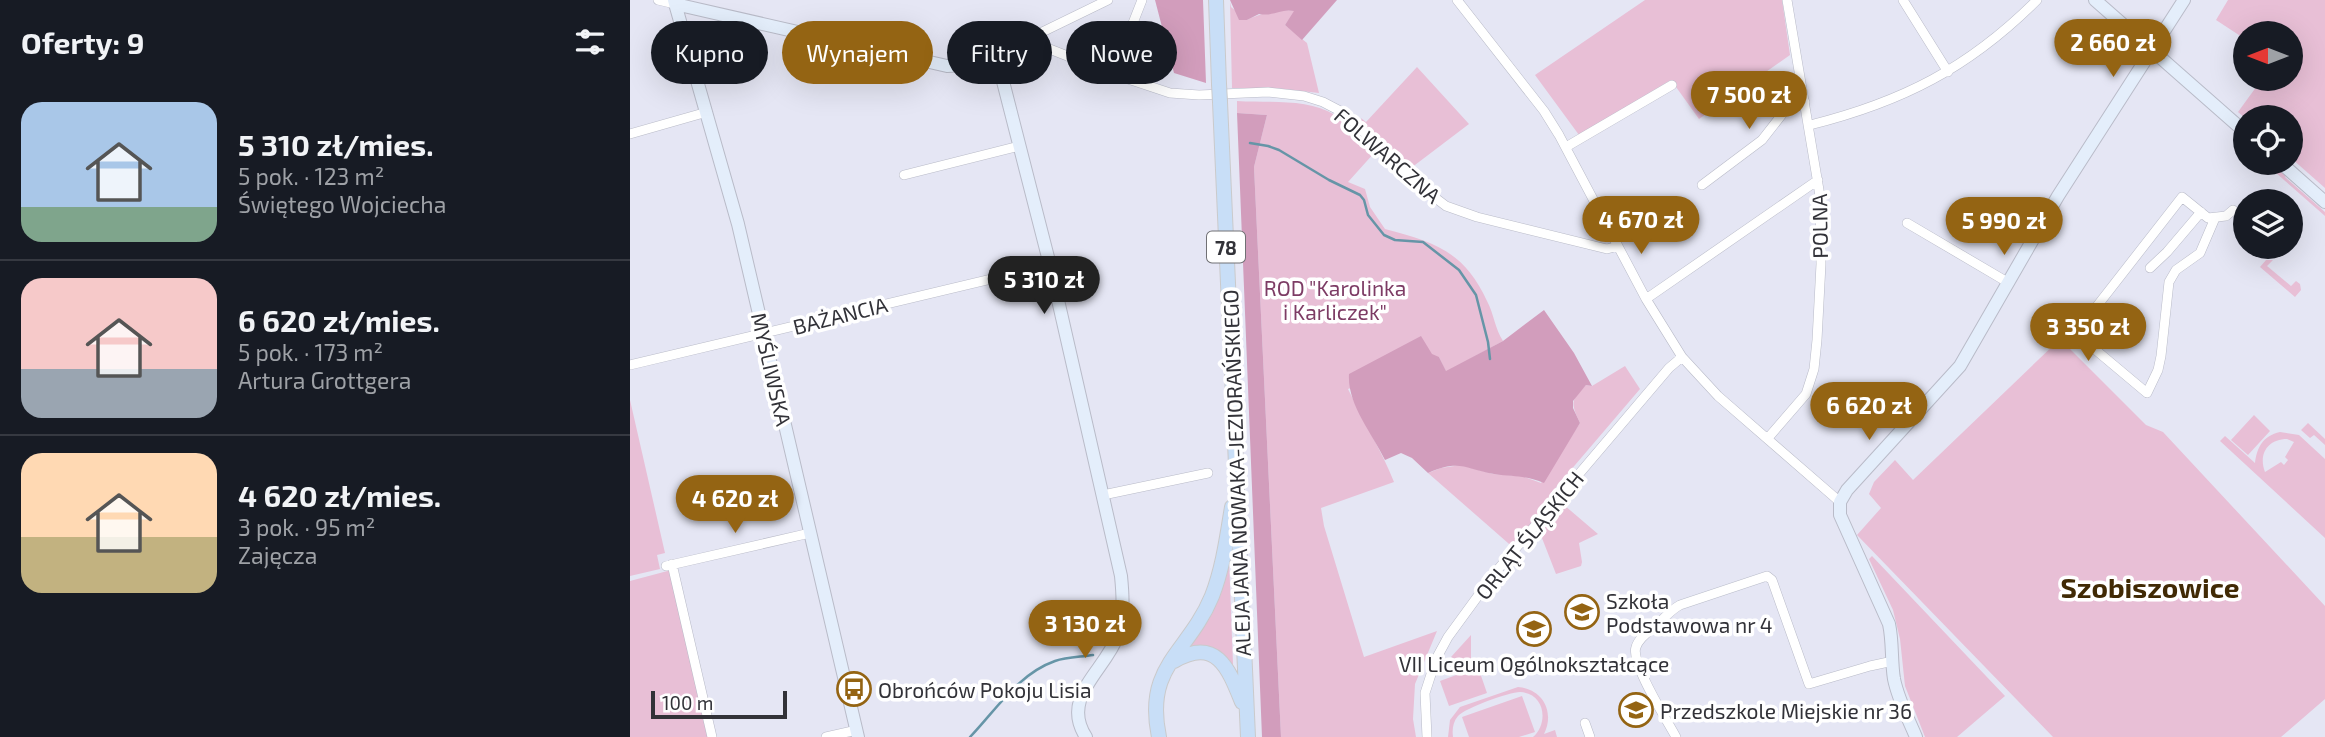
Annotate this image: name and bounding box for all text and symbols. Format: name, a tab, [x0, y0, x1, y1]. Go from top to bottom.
pin: 2 660 zł	[2041, 20, 2185, 79]
chip: Kupno	[651, 21, 768, 84]
chip: Wynajem	[782, 21, 933, 84]
chip: Filtry	[947, 21, 1052, 84]
chip: Nowe	[1066, 21, 1177, 84]
north arrow	[2233, 21, 2303, 91]
map controls	[2233, 21, 2303, 259]
icon: filters	[571, 23, 609, 61]
text: Oferty: 9	[21, 24, 144, 60]
text: 2 660 zł	[2070, 28, 2156, 56]
pin: 7 500 zł	[1677, 72, 1821, 131]
text: 7 500 zł	[1707, 80, 1791, 108]
street label: FOLWARCZNA	[1330, 102, 1446, 208]
button: locate	[2233, 105, 2303, 175]
text: 5 310 zł/mies.	[238, 126, 433, 162]
icon: home	[77, 130, 161, 214]
text: 5 pok. · 123 m²	[238, 162, 384, 190]
button: layers	[2233, 189, 2303, 259]
text: Świętego Wojciecha	[238, 190, 446, 218]
street label: POLNA	[1806, 193, 1832, 259]
pin: 4 670 zł	[1569, 196, 1713, 256]
pin: 5 990 zł	[1932, 198, 2076, 257]
text: 4 670 zł	[1598, 205, 1684, 233]
text: 5 990 zł	[1962, 206, 2046, 234]
road number: 78	[1207, 232, 1245, 262]
pin: 5 310 zł	[972, 256, 1116, 316]
text: 5 310 zł	[1004, 265, 1084, 293]
park label: ROD "Karolinka i Karliczek"	[1264, 275, 1406, 324]
street label: ALEJA JANA NOWAKA-JEZIORAŃSKIEGO	[1217, 289, 1255, 657]
street label: BAŻANCIA	[790, 291, 890, 339]
text: 6 620 zł/mies.	[238, 302, 440, 338]
pin: 3 350 zł	[2016, 304, 2160, 363]
icon: home	[77, 306, 161, 390]
street label: MYŚLIWSKA	[747, 310, 797, 428]
text: 3 350 zł	[2046, 312, 2130, 340]
text: 5 pok. · 173 m²	[238, 338, 383, 366]
text: Artura Grottgera	[238, 366, 411, 394]
pin: 6 620 zł	[1797, 382, 1941, 442]
text: 6 620 zł	[1826, 391, 1912, 419]
street label: ORLĄT ŚLĄSKICH	[1470, 466, 1588, 604]
pin: 4 620 zł	[663, 476, 807, 535]
text: 4 620 zł/mies.	[238, 477, 441, 513]
icon: home	[77, 481, 161, 565]
text: 4 620 zł	[692, 484, 778, 512]
text: 3 pok. · 95 m²	[238, 513, 375, 541]
text: Zajęcza	[238, 541, 317, 569]
district label: Szobiszowice	[2060, 570, 2240, 604]
place label: Szkoła Podstawowa nr 4	[1606, 588, 1773, 637]
school or university icon: Szkoła Podstawowa nr 4	[1563, 593, 1601, 631]
pin: 3 130 zł	[1013, 600, 1157, 660]
text: 3 130 zł	[1045, 609, 1125, 637]
school or university icon: VII Liceum Ogólnokształcące	[1515, 610, 1553, 648]
place label: VII Liceum Ogólnokształcące	[1399, 651, 1669, 676]
bus stop icon: Obrońców Pokoju Lisia	[835, 670, 873, 708]
place label: Obrońców Pokoju Lisia	[878, 677, 1092, 703]
scale bar	[651, 688, 788, 720]
text: 100 m	[662, 691, 713, 714]
school or university icon: Przedszkole Miejskie nr 36	[1617, 691, 1655, 729]
place label: Przedszkole Miejskie nr 36	[1660, 698, 1912, 724]

